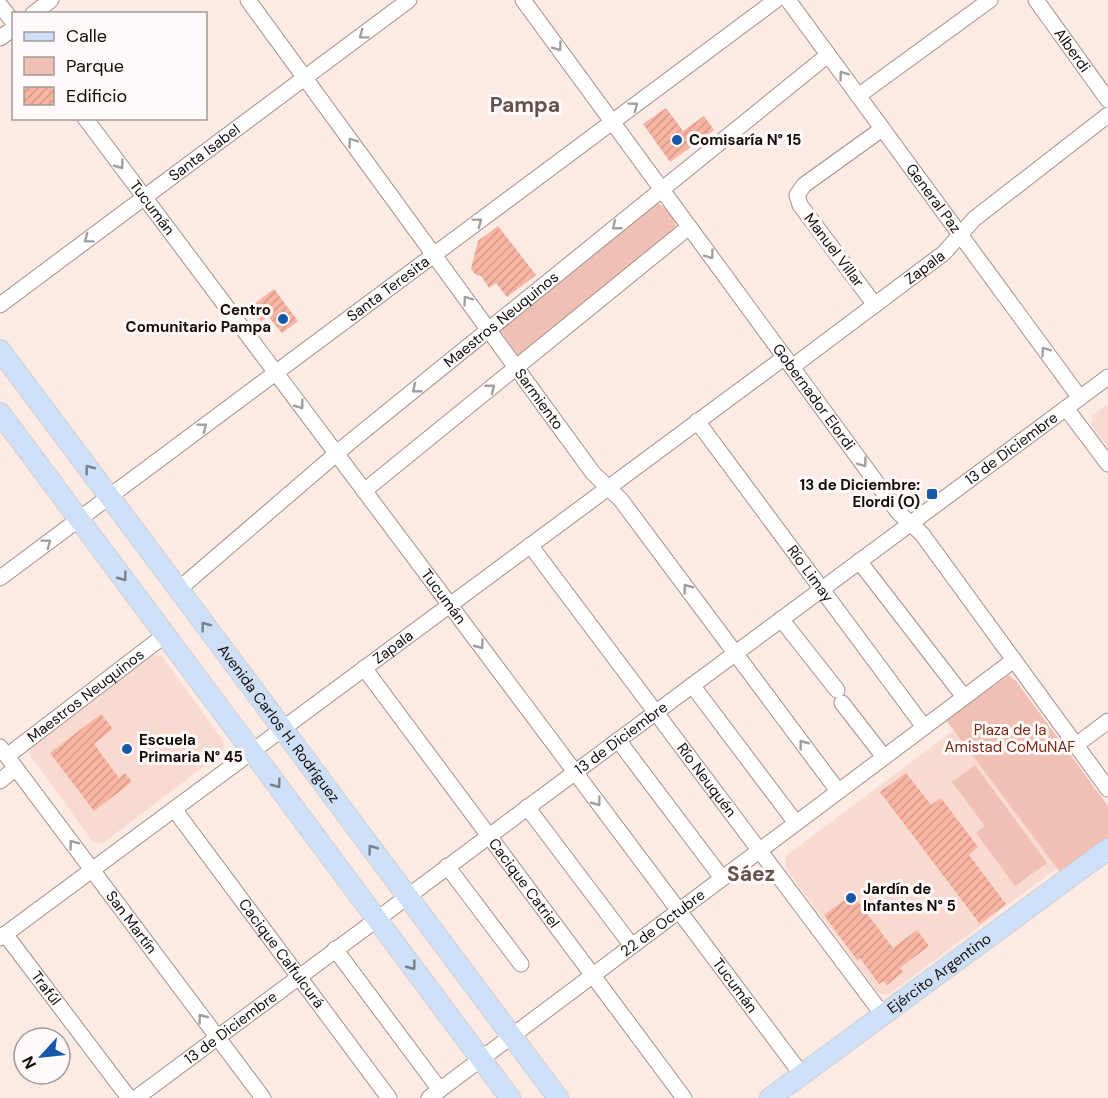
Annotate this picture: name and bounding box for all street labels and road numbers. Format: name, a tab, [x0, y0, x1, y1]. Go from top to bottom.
street label: Alberdi	[1050, 24, 1095, 76]
street label: Santa Isabel	[165, 119, 244, 186]
street label: General Paz	[901, 160, 966, 237]
street label: Tucumán	[125, 176, 179, 239]
street label: Manuel Villar	[800, 209, 869, 291]
street label: Zapala	[901, 246, 949, 289]
street label: Santa Teresita	[343, 252, 433, 326]
street label: Maestros Neuquinos	[440, 267, 563, 372]
street label: Gobernador Elordi	[768, 340, 859, 454]
street label: Sarmiento	[510, 364, 568, 434]
street label: 13 de Diciembre	[961, 408, 1062, 490]
street label: Río Limay	[782, 541, 838, 607]
street label: Tucumán	[416, 565, 471, 628]
street label: Zapala	[369, 626, 417, 669]
street label: Avenida Carlos H. Rodríguez	[213, 640, 344, 807]
street label: Maestros Neuquinos	[23, 645, 148, 747]
street label: 13 de Diciembre	[571, 697, 672, 779]
street label: Río Neuquén	[672, 739, 741, 821]
street label: Cacique Catriel	[484, 834, 564, 932]
street label: 22 de Octubre	[616, 885, 709, 961]
street label: San Martín	[101, 887, 161, 958]
street label: Cacique Calfulcurá	[234, 894, 329, 1012]
street label: Ejército Argentino	[883, 928, 995, 1018]
street label: Tucumán	[708, 954, 762, 1017]
street label: Trafúl	[26, 967, 66, 1010]
street label: 13 de Diciembre	[180, 987, 281, 1069]

